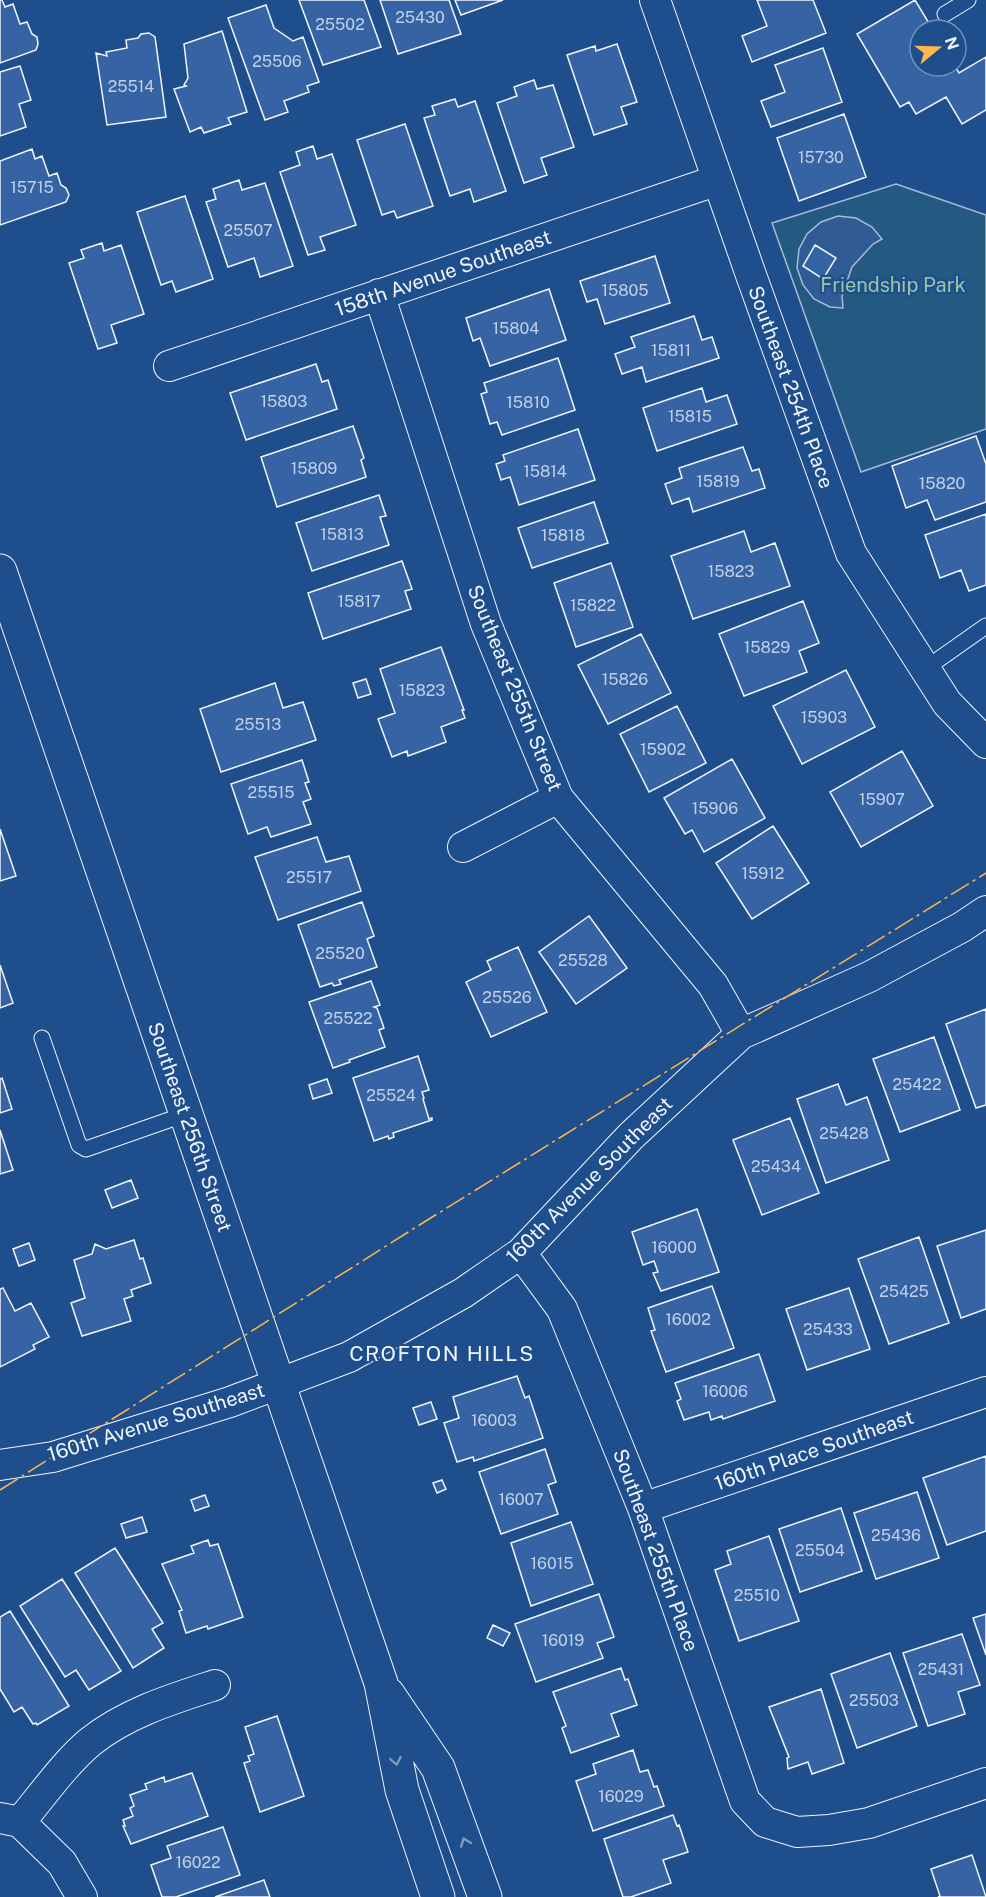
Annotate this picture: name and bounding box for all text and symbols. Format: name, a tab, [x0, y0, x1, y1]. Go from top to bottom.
house number: 25430	[395, 8, 445, 27]
house number: 25502	[315, 15, 365, 34]
north arrow	[908, 18, 968, 78]
text: N	[941, 34, 963, 52]
house number: 25506	[252, 52, 302, 71]
house number: 25514	[108, 77, 154, 96]
house number: 15730	[798, 148, 844, 167]
house number: 15715	[10, 178, 54, 197]
house number: 25507	[223, 221, 273, 240]
street label: 158th Avenue Southeast	[332, 225, 554, 321]
park label: Friendship Park	[820, 273, 966, 297]
house number: 15805	[601, 281, 649, 300]
street label: Southeast 254th Place	[743, 283, 839, 491]
house number: 15804	[493, 319, 539, 338]
house number: 15811	[651, 341, 691, 360]
house number: 15803	[261, 392, 307, 411]
house number: 15810	[506, 393, 550, 412]
house number: 15815	[668, 407, 712, 426]
house number: 15809	[291, 459, 337, 478]
house number: 15814	[523, 462, 567, 481]
house number: 15819	[696, 472, 740, 491]
house number: 15820	[919, 474, 965, 493]
house number: 15813	[320, 525, 364, 544]
house number: 15818	[541, 526, 585, 545]
house number: 15823	[708, 562, 754, 581]
street label: Southeast 255th Street	[463, 581, 567, 795]
house number: 15817	[337, 592, 381, 611]
house number: 15822	[570, 596, 616, 615]
house number: 15829	[744, 638, 790, 657]
house number: 15826	[602, 670, 648, 689]
house number: 15823	[399, 681, 445, 700]
house number: 15903	[801, 708, 847, 727]
house number: 25513	[235, 715, 281, 734]
house number: 15902	[640, 740, 686, 759]
house number: 25515	[248, 783, 294, 802]
house number: 15907	[859, 790, 905, 809]
house number: 15906	[692, 799, 738, 818]
house number: 15912	[742, 864, 784, 883]
house number: 25517	[286, 868, 332, 887]
house number: 25520	[315, 944, 365, 963]
house number: 25528	[558, 951, 608, 970]
house number: 25526	[482, 988, 532, 1007]
house number: 25522	[323, 1009, 373, 1028]
street label: Southeast 256th Street	[143, 1019, 237, 1235]
house number: 25422	[893, 1075, 941, 1094]
house number: 25524	[366, 1086, 416, 1105]
street label: 160th Avenue Southeast	[501, 1092, 677, 1268]
house number: 25428	[819, 1124, 869, 1143]
house number: 25434	[751, 1157, 801, 1176]
house number: 16000	[651, 1238, 697, 1257]
house number: 25425	[879, 1282, 929, 1301]
house number: 16002	[665, 1310, 711, 1329]
house number: 25433	[803, 1320, 853, 1339]
district label: CROFTON HILLS	[349, 1341, 535, 1366]
street label: 160th Avenue Southeast	[45, 1378, 267, 1466]
house number: 16006	[702, 1382, 748, 1401]
street label: 160th Place Southeast	[711, 1405, 917, 1495]
house number: 16003	[471, 1411, 517, 1430]
street label: Southeast 255th Place	[608, 1445, 704, 1655]
house number: 16007	[498, 1490, 544, 1509]
house number: 25436	[871, 1526, 921, 1545]
house number: 25504	[795, 1541, 845, 1560]
house number: 16015	[531, 1554, 573, 1573]
house number: 25510	[734, 1586, 780, 1605]
house number: 16019	[542, 1631, 584, 1650]
house number: 25431	[918, 1660, 964, 1679]
house number: 25503	[849, 1691, 899, 1710]
one-way arrow	[389, 1755, 402, 1765]
house number: 16029	[598, 1787, 644, 1806]
one-way arrow	[459, 1837, 472, 1848]
house number: 16022	[175, 1853, 221, 1872]

